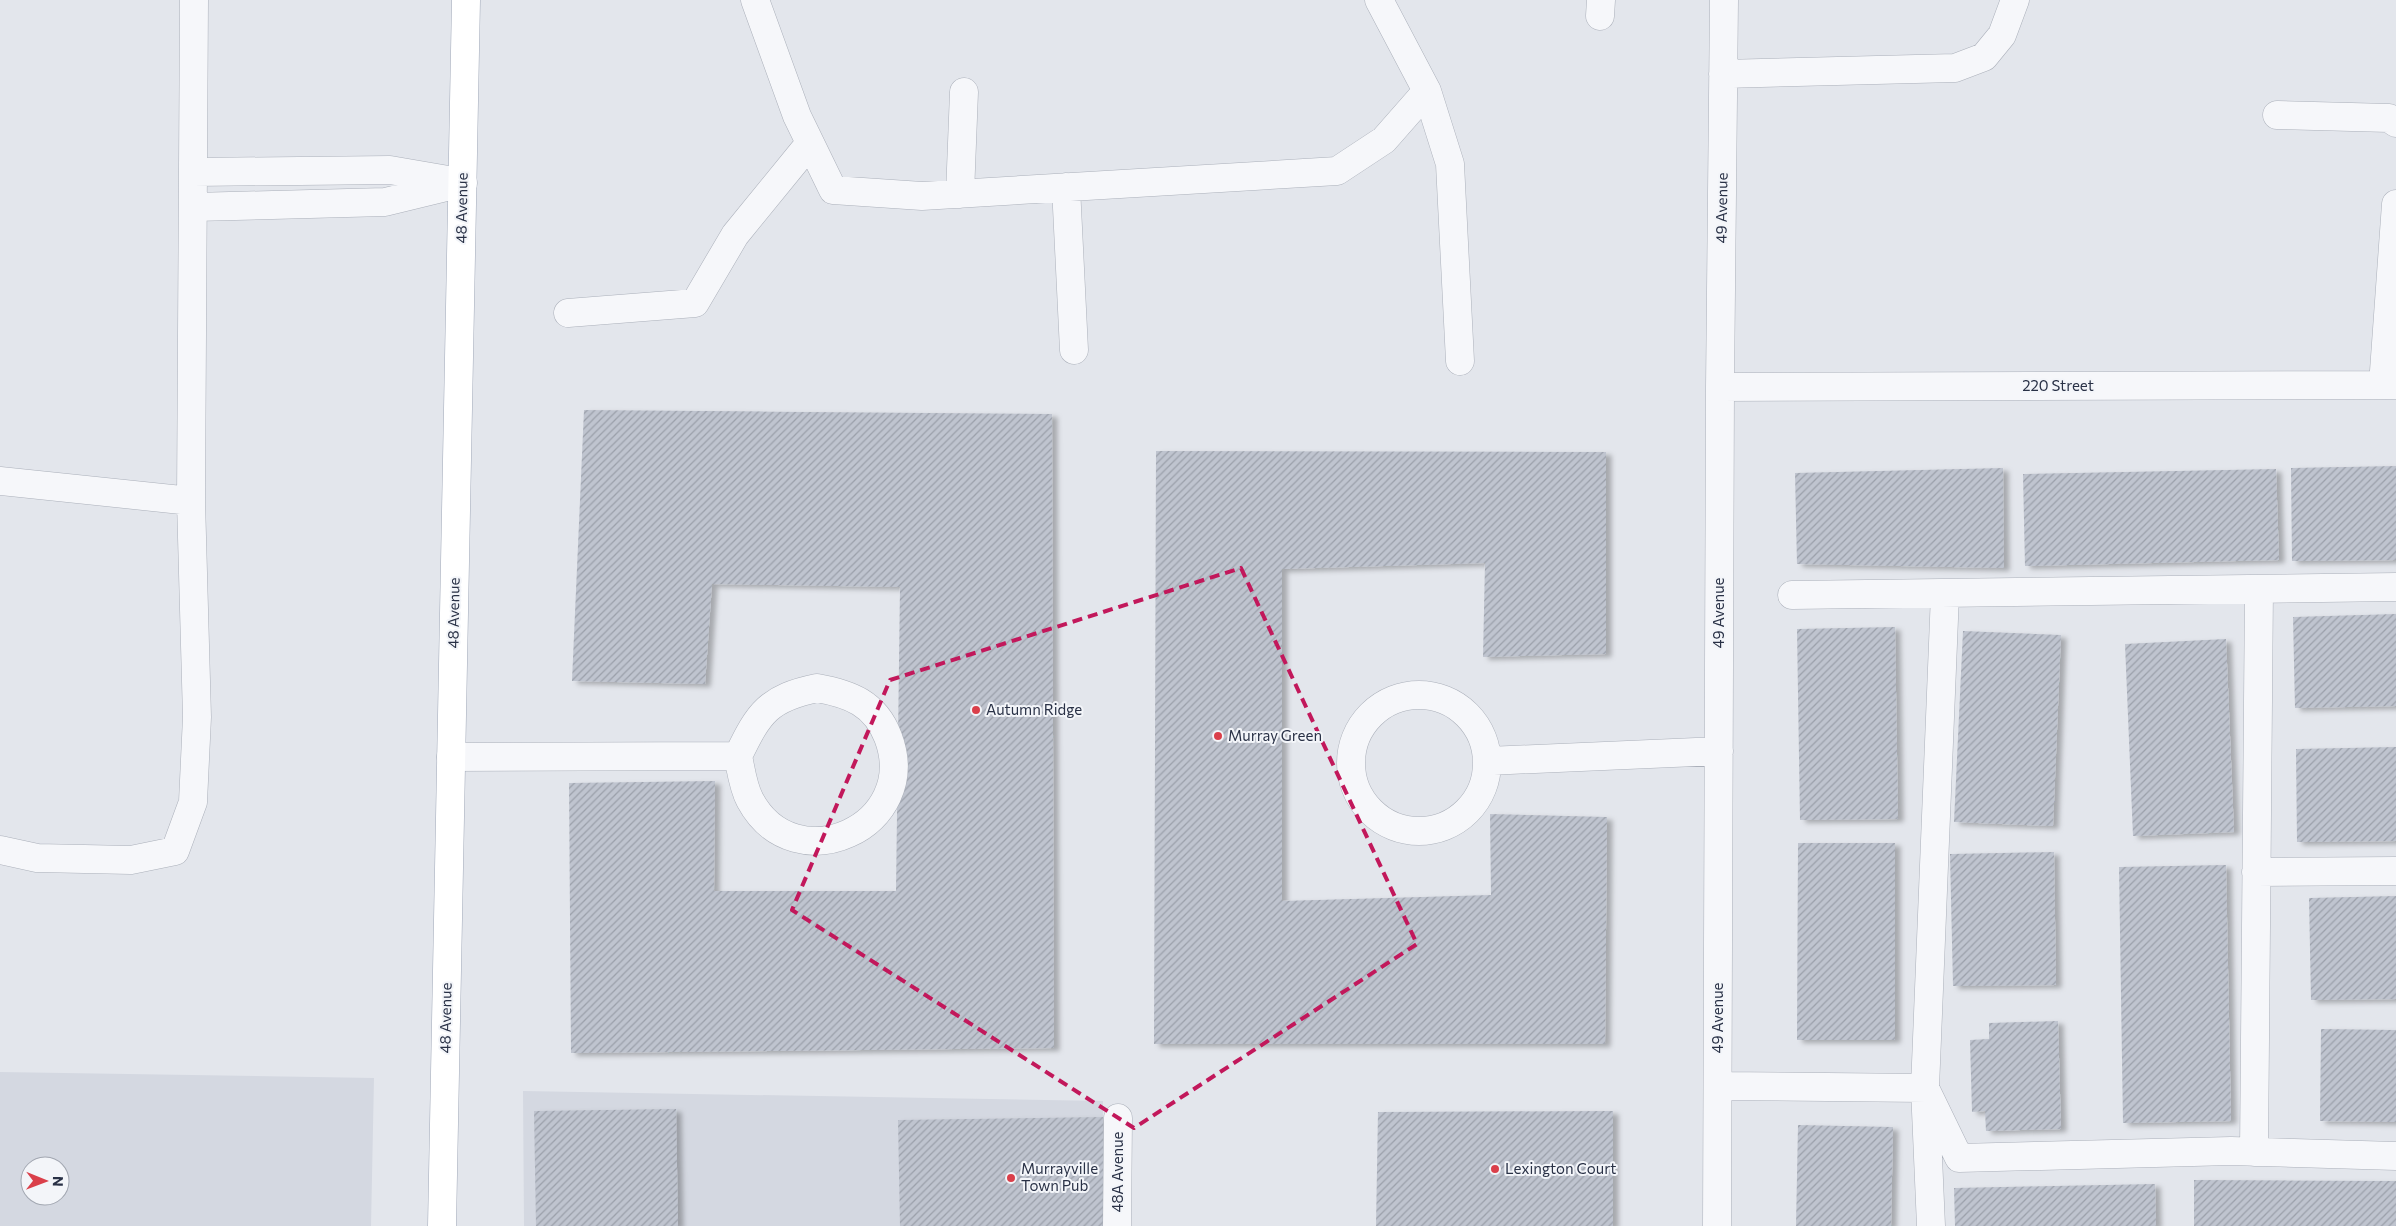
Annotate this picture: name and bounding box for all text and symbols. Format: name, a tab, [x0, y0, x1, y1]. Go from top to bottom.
street label: 48 Avenue	[451, 172, 471, 244]
street label: 49 Avenue	[1711, 172, 1731, 244]
street label: 220 Street	[2022, 376, 2094, 394]
street label: 48 Avenue	[443, 577, 463, 649]
street label: 49 Avenue	[1709, 577, 1727, 648]
place label: Autumn Ridge	[986, 700, 1082, 718]
marker: Autumn Ridge	[970, 704, 982, 716]
place label: Murray Green	[1228, 726, 1322, 744]
marker: Murray Green	[1212, 730, 1224, 742]
street label: 48 Avenue	[435, 982, 455, 1054]
street label: 49 Avenue	[1708, 982, 1726, 1053]
street label: 48A Avenue	[1108, 1131, 1126, 1213]
north arrow	[20, 1156, 70, 1206]
place label: Murrayville Town Pub	[1021, 1159, 1098, 1194]
place label: Lexington Court	[1505, 1159, 1616, 1177]
marker: Lexington Court	[1489, 1163, 1501, 1175]
marker: Murrayville Town Pub	[1005, 1172, 1017, 1184]
text: N	[50, 1176, 67, 1187]

